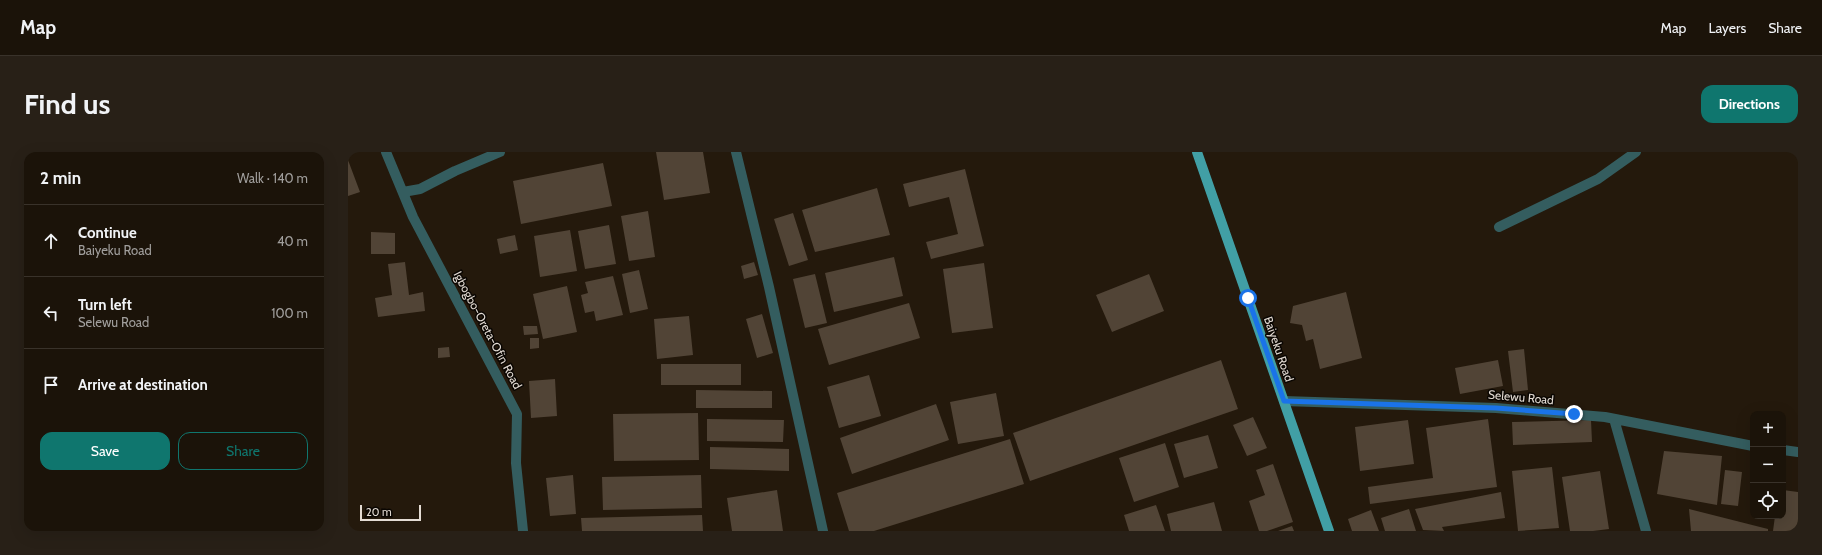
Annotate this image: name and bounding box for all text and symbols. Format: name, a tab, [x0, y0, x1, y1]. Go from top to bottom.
text: Map	[20, 16, 56, 39]
text: Map	[1661, 19, 1686, 37]
text: Layers	[1708, 19, 1746, 37]
text: Share	[1768, 19, 1802, 37]
button: Directions	[1701, 85, 1798, 123]
text: Find us	[24, 87, 110, 121]
text: 2 min	[40, 168, 81, 188]
text: Walk · 140 m	[237, 170, 308, 186]
text: Continue	[78, 224, 137, 242]
icon: ahead	[40, 230, 62, 252]
text: 40 m	[277, 233, 308, 249]
text: Baiyeku Road	[78, 242, 152, 258]
street label: Igbogbo-Oreta-Ofin Road	[451, 268, 525, 392]
route start	[1239, 289, 1257, 307]
text: Turn left	[78, 296, 132, 314]
icon: left	[40, 302, 62, 324]
text: 100 m	[271, 305, 308, 321]
text: Selewu Road	[78, 314, 149, 330]
street label: Baiyeku Road	[1261, 314, 1297, 384]
icon: arrive	[40, 374, 62, 396]
text: Arrive at destination	[78, 376, 208, 394]
street label: Selewu Road	[1488, 387, 1554, 407]
route end	[1565, 405, 1583, 423]
map controls	[1750, 411, 1786, 519]
button: +	[1750, 411, 1786, 447]
button: Save	[40, 432, 170, 470]
button: Share	[178, 432, 308, 470]
button: −	[1750, 447, 1786, 483]
button: locate	[1750, 483, 1786, 519]
scale bar	[360, 503, 421, 522]
text: 20 m	[366, 505, 392, 519]

